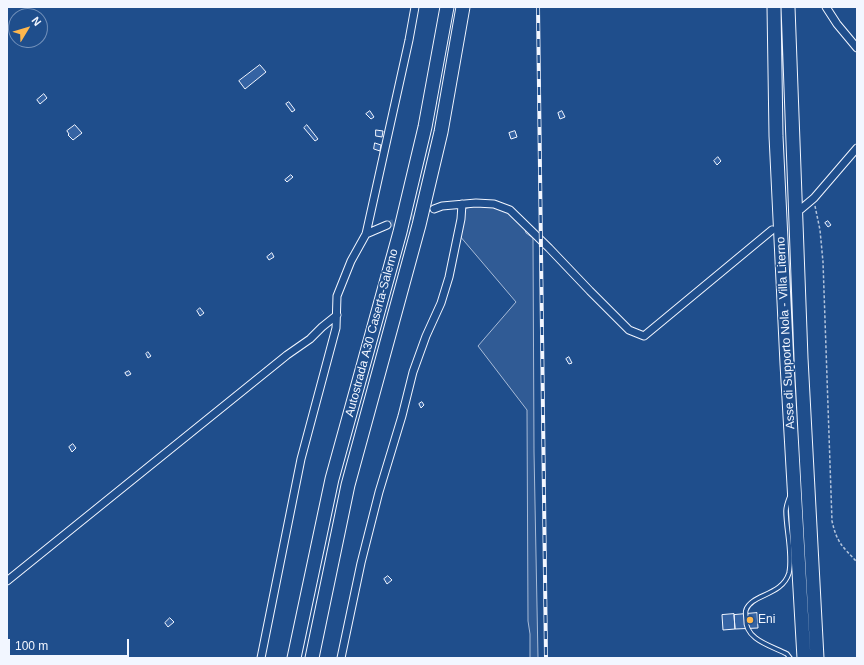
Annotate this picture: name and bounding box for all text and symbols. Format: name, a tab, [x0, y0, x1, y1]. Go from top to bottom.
north arrow	[8, 8, 48, 48]
text: N	[29, 14, 44, 28]
street label: Asse di Supporto Nola - Villa Literno	[774, 236, 798, 430]
street label: Autostrada A30 Caserta-Salerno	[343, 247, 401, 419]
place label: Eni	[758, 613, 775, 627]
marker: Eni	[745, 615, 755, 625]
scale bar	[10, 631, 131, 657]
text: 100 m	[15, 639, 48, 653]

